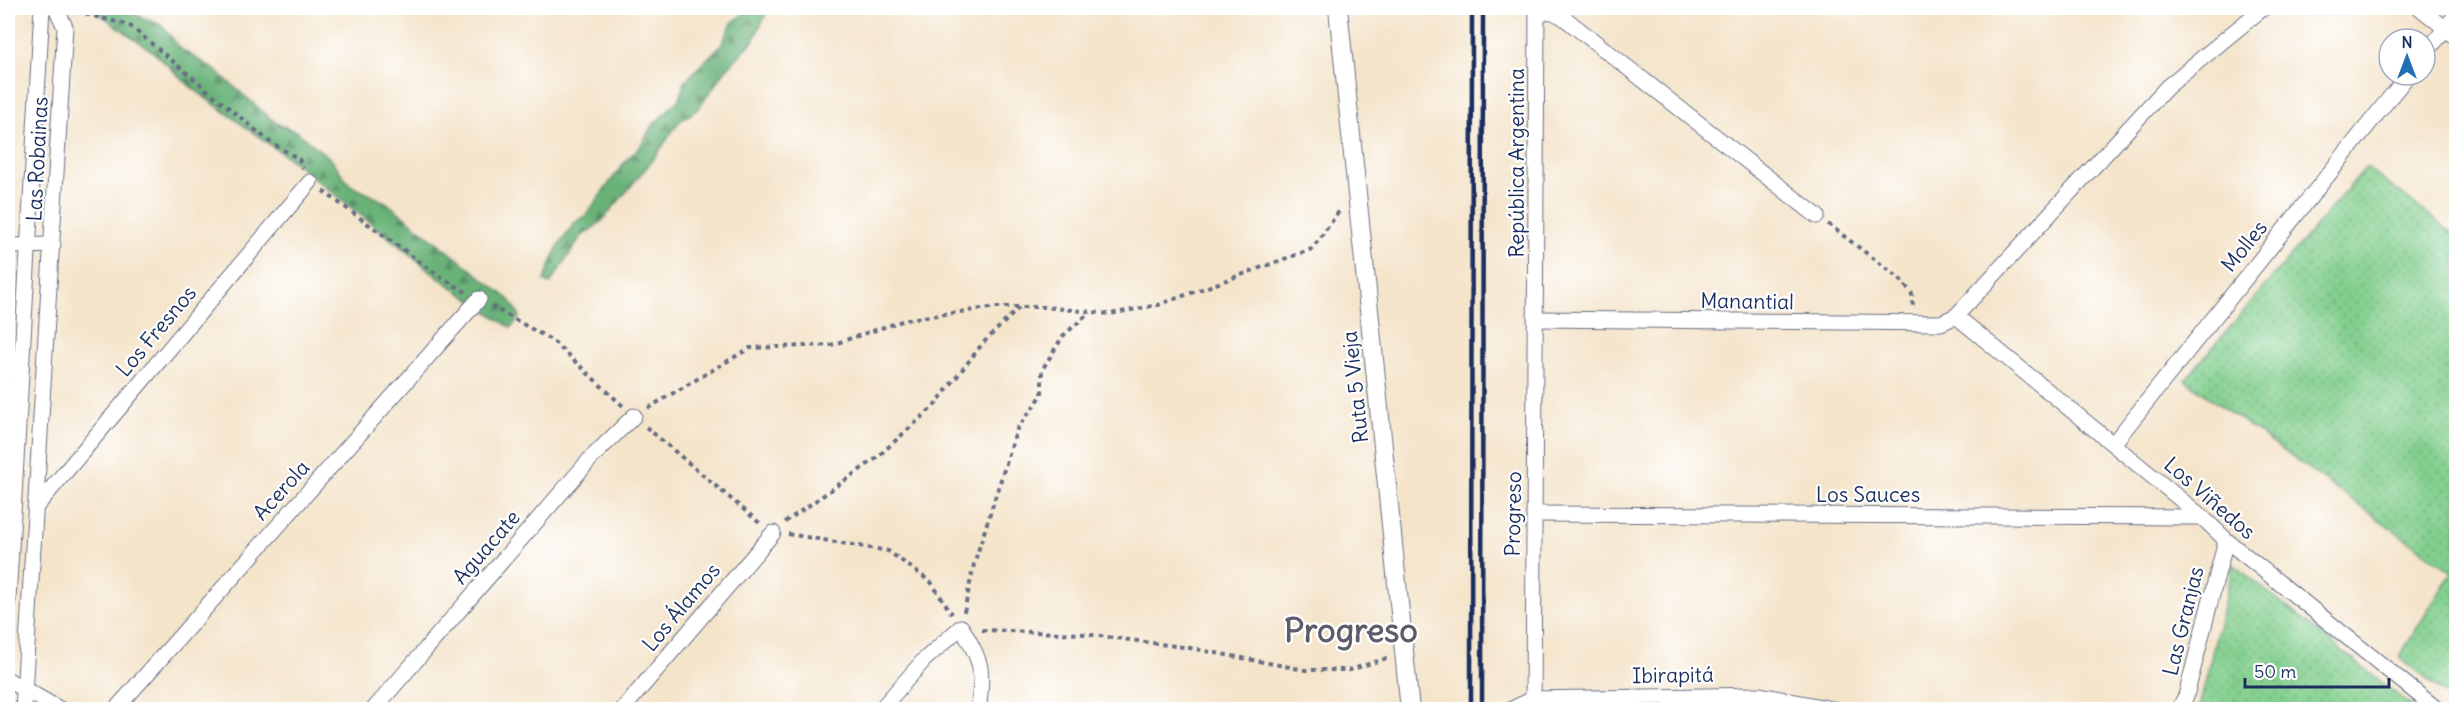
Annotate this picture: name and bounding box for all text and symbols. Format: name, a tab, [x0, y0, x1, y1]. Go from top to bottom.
north arrow	[2377, 27, 2437, 87]
text: N	[2401, 32, 2413, 52]
street label: República Argentina	[1503, 68, 1530, 258]
street label: Las Robainas	[20, 96, 54, 222]
street label: Molles	[2215, 215, 2273, 277]
street label: Los Fresnos	[110, 280, 202, 382]
street label: Manantial	[1700, 287, 1794, 315]
street label: Ruta 5 Vieja	[1336, 330, 1374, 444]
street label: Los Viñedos	[2159, 451, 2261, 545]
street label: Acerola	[247, 454, 315, 526]
street label: Progreso	[1499, 471, 1527, 557]
street label: Los Sauces	[1816, 481, 1920, 508]
street label: Aguacate	[446, 504, 526, 590]
street label: Los Álamos	[636, 557, 726, 657]
street label: Las Granjas	[2156, 564, 2210, 678]
district label: Progreso	[1284, 609, 1418, 651]
scale bar	[2245, 651, 2389, 689]
text: 50 m	[2254, 660, 2296, 683]
street label: Ibirapitá	[1632, 661, 1714, 689]

